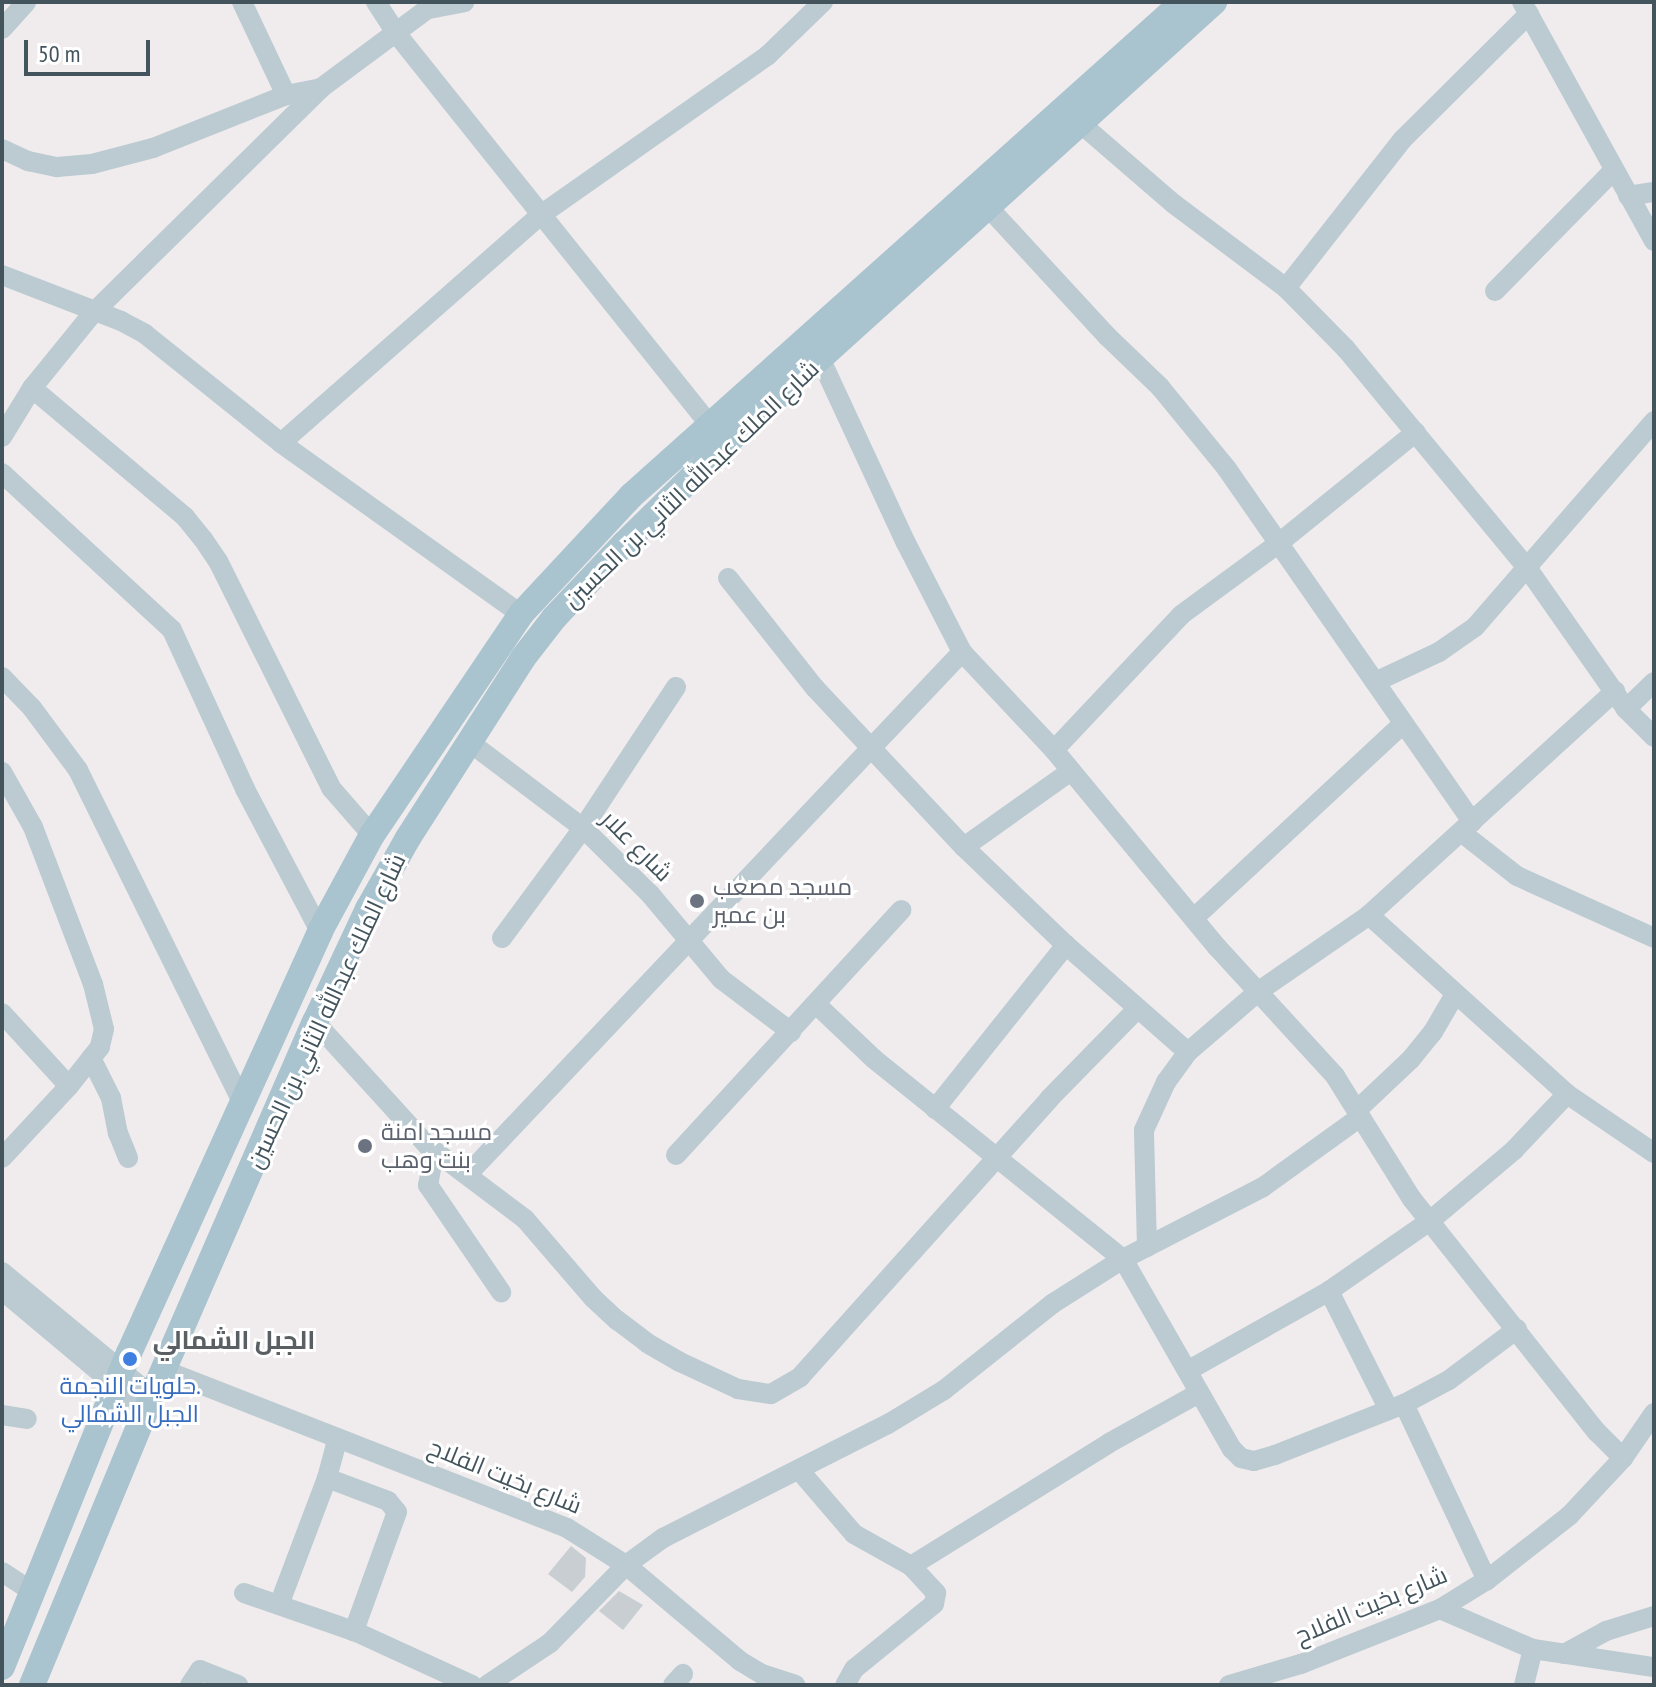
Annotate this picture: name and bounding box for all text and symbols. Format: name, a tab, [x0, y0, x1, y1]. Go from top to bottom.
scale bar	[28, 24, 154, 74]
text: 50 m	[38, 38, 80, 69]
street label: شارع الملك عبدالله الثاني بن الحسين	[557, 354, 825, 614]
street label: شارع علار	[596, 805, 678, 887]
street label: شارع الملك عبدالله الثاني بن الحسين	[240, 849, 412, 1173]
place label: مسجد مصعب بن عمير	[713, 873, 852, 929]
marker: مسجد مصعب بن عمير	[688, 892, 706, 910]
place label: مسجد امنة بنت وهب	[381, 1118, 492, 1174]
marker: مسجد امنة بنت وهب	[356, 1137, 374, 1155]
district label: الجبل الشمالي	[153, 1324, 315, 1356]
marker: حلويات النجمة. الجبل الشمالي	[121, 1350, 139, 1368]
place label: حلويات النجمة. الجبل الشمالي	[59, 1372, 201, 1428]
street label: شارع بخيت الفلاح	[424, 1432, 586, 1520]
street label: شارع بخيت الفلاح	[1291, 1560, 1451, 1650]

